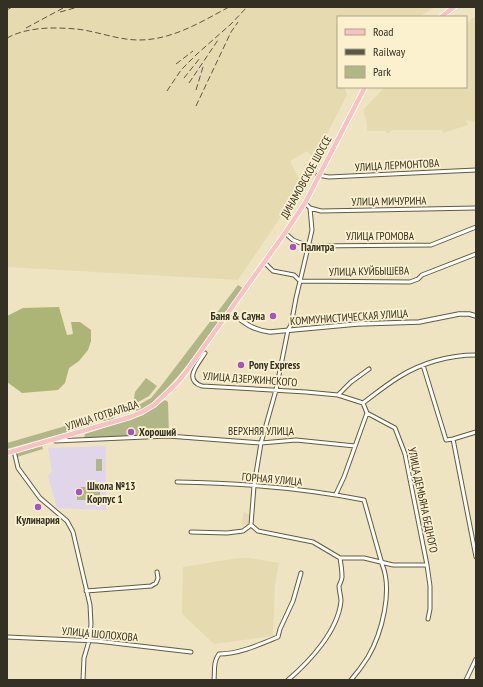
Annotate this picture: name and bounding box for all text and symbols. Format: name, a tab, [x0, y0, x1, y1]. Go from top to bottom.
legend	[337, 16, 467, 88]
text: Road	[373, 24, 393, 39]
text: Railway	[373, 44, 406, 59]
text: Park	[373, 64, 391, 79]
street label: ДИНАМОВСКОЕ ШОССЕ	[277, 133, 335, 221]
street label: УЛИЦА ЛЕРМОНТОВА	[354, 156, 440, 174]
street label: УЛИЦА МИЧУРИНА	[351, 193, 427, 209]
street label: УЛИЦА ГРОМОВА	[346, 229, 415, 243]
place label: Палитра	[301, 240, 335, 254]
marker: Палитра	[288, 242, 298, 252]
street label: УЛИЦА КУЙБЫШЕВА	[329, 263, 410, 279]
street label: КОММУНИСТИЧЕСКАЯ УЛИЦА	[290, 306, 409, 328]
place label: Баня & Сауна	[211, 309, 265, 323]
marker: Баня & Сауна	[268, 311, 278, 321]
place label: Pony Express	[249, 358, 300, 372]
marker: Pony Express	[236, 360, 246, 370]
street label: УЛИЦА ДЗЕРЖИНСКОГО	[202, 369, 298, 389]
street label: УЛИЦА ГОТВАЛЬДА	[64, 396, 141, 433]
street label: ВЕРХНЯЯ УЛИЦА	[228, 424, 295, 438]
place label: Хороший	[139, 425, 176, 439]
marker: Хороший	[126, 427, 136, 437]
street label: УЛИЦА ДЕМЬЯНА БЕДНОГО	[405, 446, 441, 554]
street label: ГОРНАЯ УЛИЦА	[241, 469, 304, 489]
place label: Школа №13 Корпус 1	[87, 479, 136, 506]
marker: Школа №13 Корпус 1	[74, 487, 84, 497]
marker: Кулинария	[33, 502, 43, 512]
place label: Кулинария	[16, 513, 60, 527]
street label: УЛИЦА ШОЛОХОВА	[61, 624, 139, 644]

